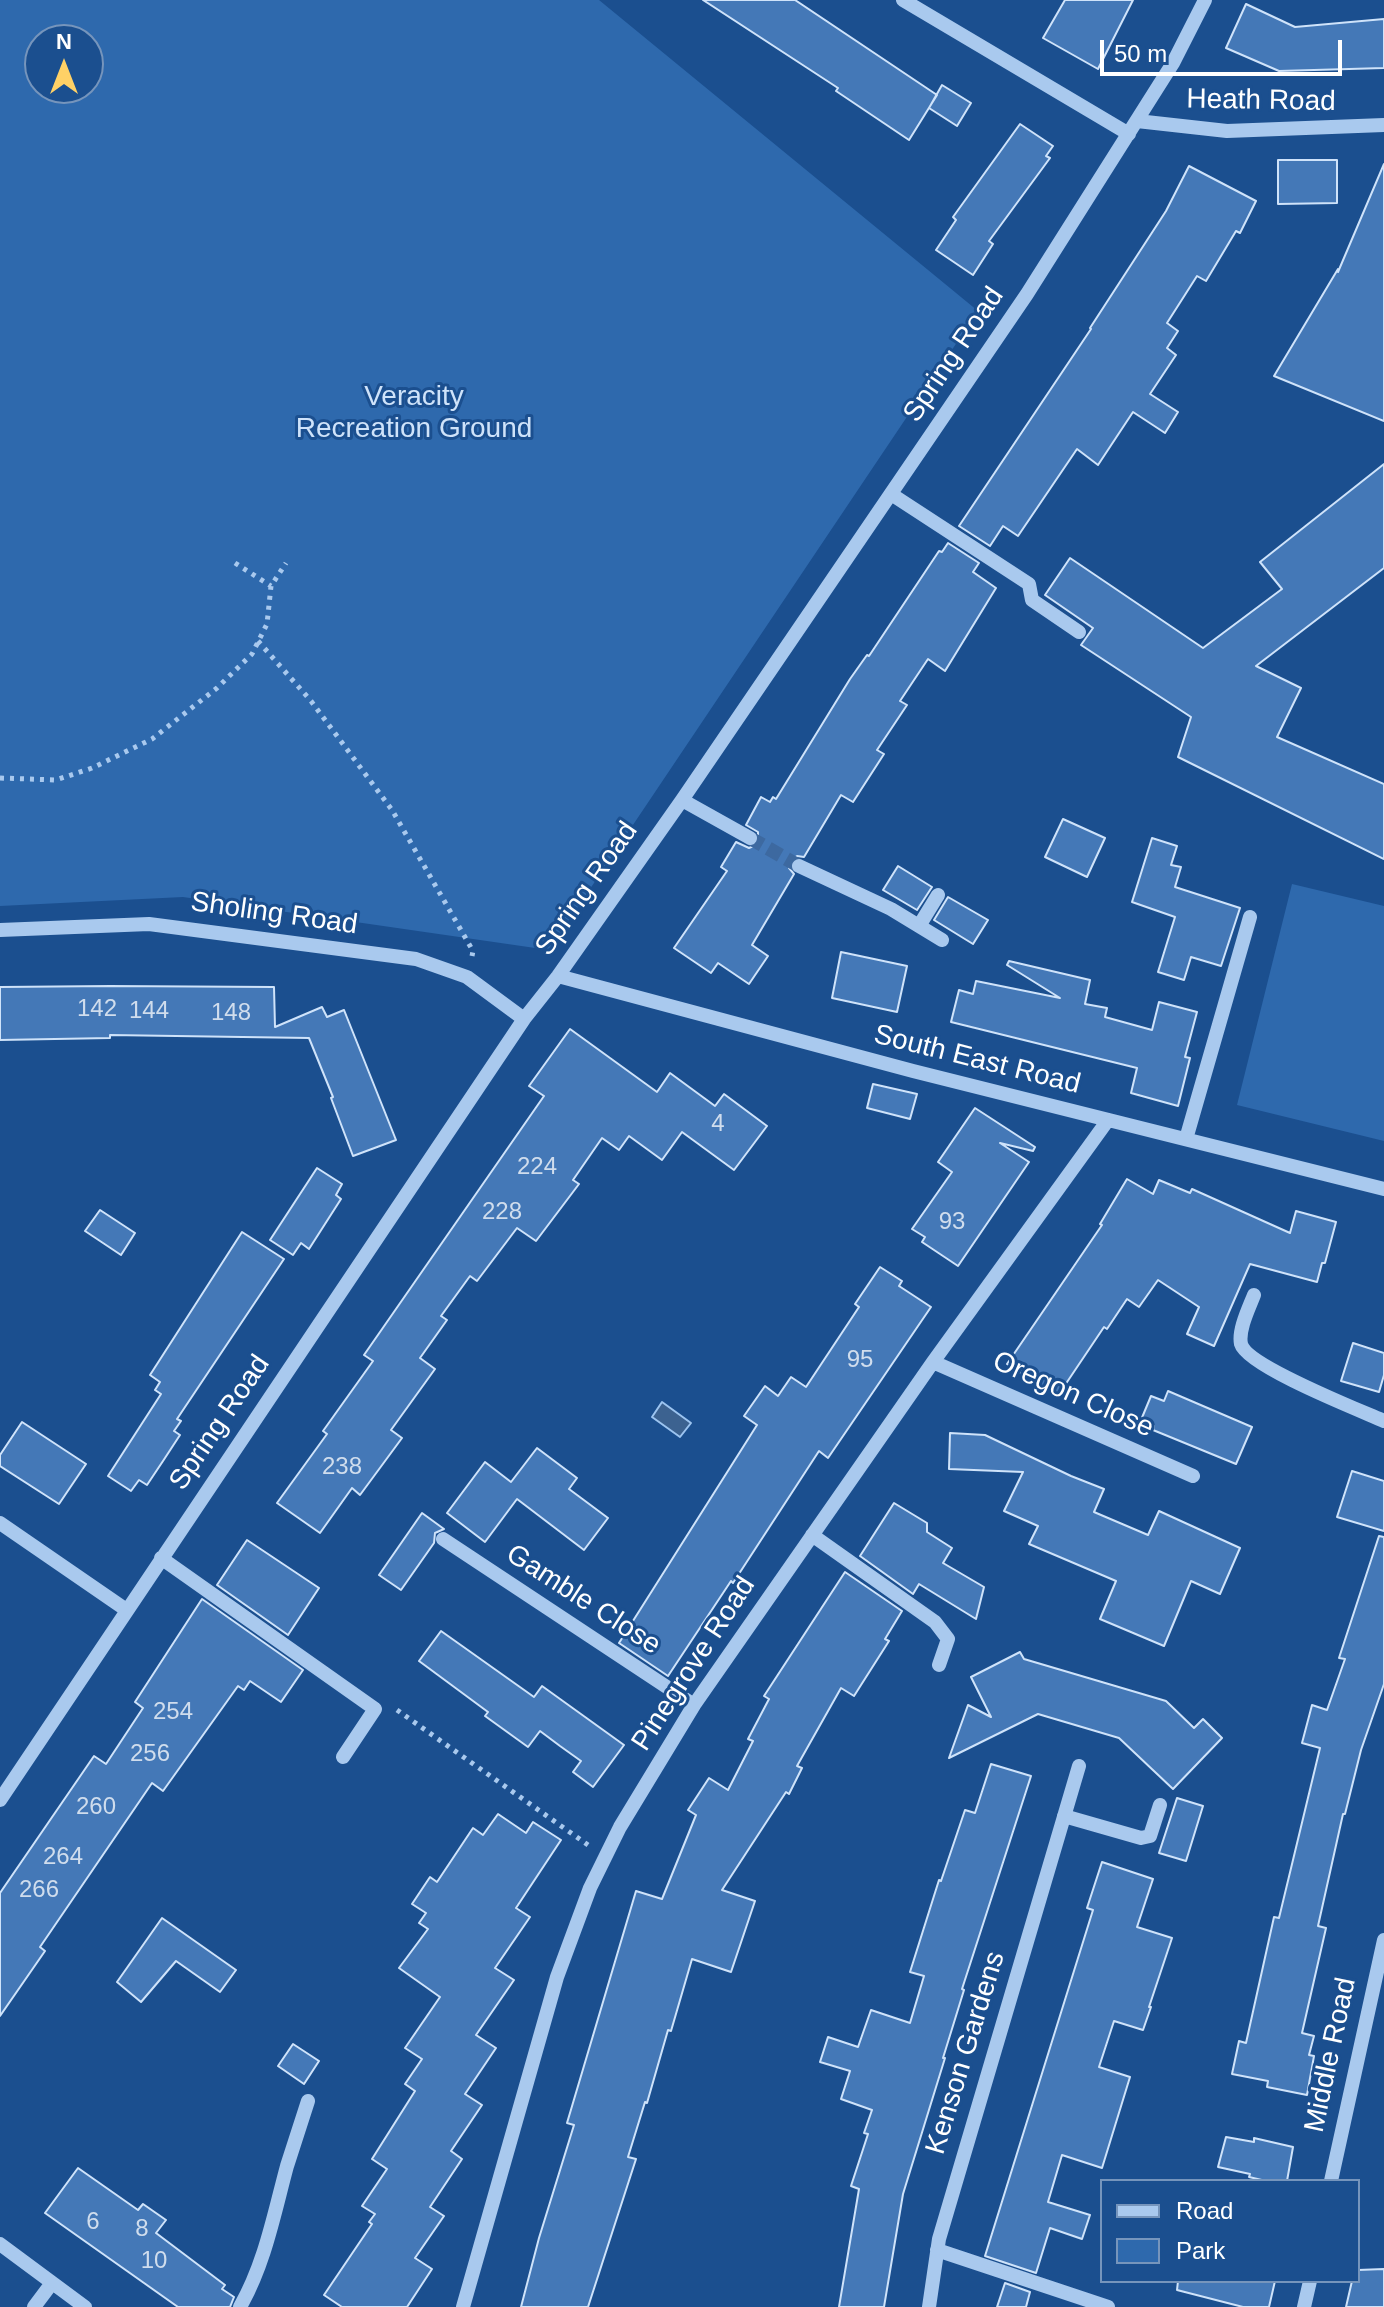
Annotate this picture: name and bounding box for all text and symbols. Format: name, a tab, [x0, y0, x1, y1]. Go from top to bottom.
north arrow	[24, 24, 104, 104]
scale bar	[1104, 24, 1346, 74]
text: N	[56, 29, 72, 54]
text: 50 m	[1114, 40, 1167, 67]
street label: Heath Road	[1186, 83, 1336, 119]
street label: Spring Road	[897, 281, 1011, 429]
park label: Veracity Recreation Ground	[296, 380, 532, 446]
street label: Spring Road	[529, 816, 645, 962]
street label: Sholing Road	[188, 886, 360, 942]
house number: 142	[77, 995, 117, 1023]
house number: 144	[129, 997, 169, 1025]
house number: 148	[211, 999, 251, 1027]
street label: South East Road	[870, 1018, 1084, 1102]
house number: 4	[711, 1110, 725, 1138]
house number: 224	[517, 1153, 557, 1181]
house number: 228	[482, 1198, 522, 1226]
house number: 93	[939, 1208, 965, 1236]
street label: Oregon Close	[987, 1345, 1159, 1445]
house number: 95	[847, 1346, 873, 1374]
street label: Spring Road	[163, 1349, 277, 1497]
house number: 238	[322, 1453, 362, 1481]
street label: Gamble Close	[499, 1538, 667, 1662]
street label: Pinegrove Road	[625, 1571, 763, 1757]
house number: 254	[153, 1698, 193, 1726]
house number: 256	[130, 1740, 170, 1768]
house number: 260	[76, 1793, 116, 1821]
house number: 264	[43, 1843, 83, 1871]
house number: 266	[19, 1876, 59, 1904]
street label: Kenson Gardens	[919, 1948, 1013, 2158]
street label: Middle Road	[1298, 1975, 1364, 2135]
legend	[1100, 2179, 1360, 2283]
text: Road	[1176, 2197, 1233, 2224]
house number: 6	[86, 2208, 100, 2236]
house number: 8	[135, 2215, 149, 2243]
text: Park	[1176, 2237, 1225, 2264]
house number: 10	[141, 2247, 167, 2275]

